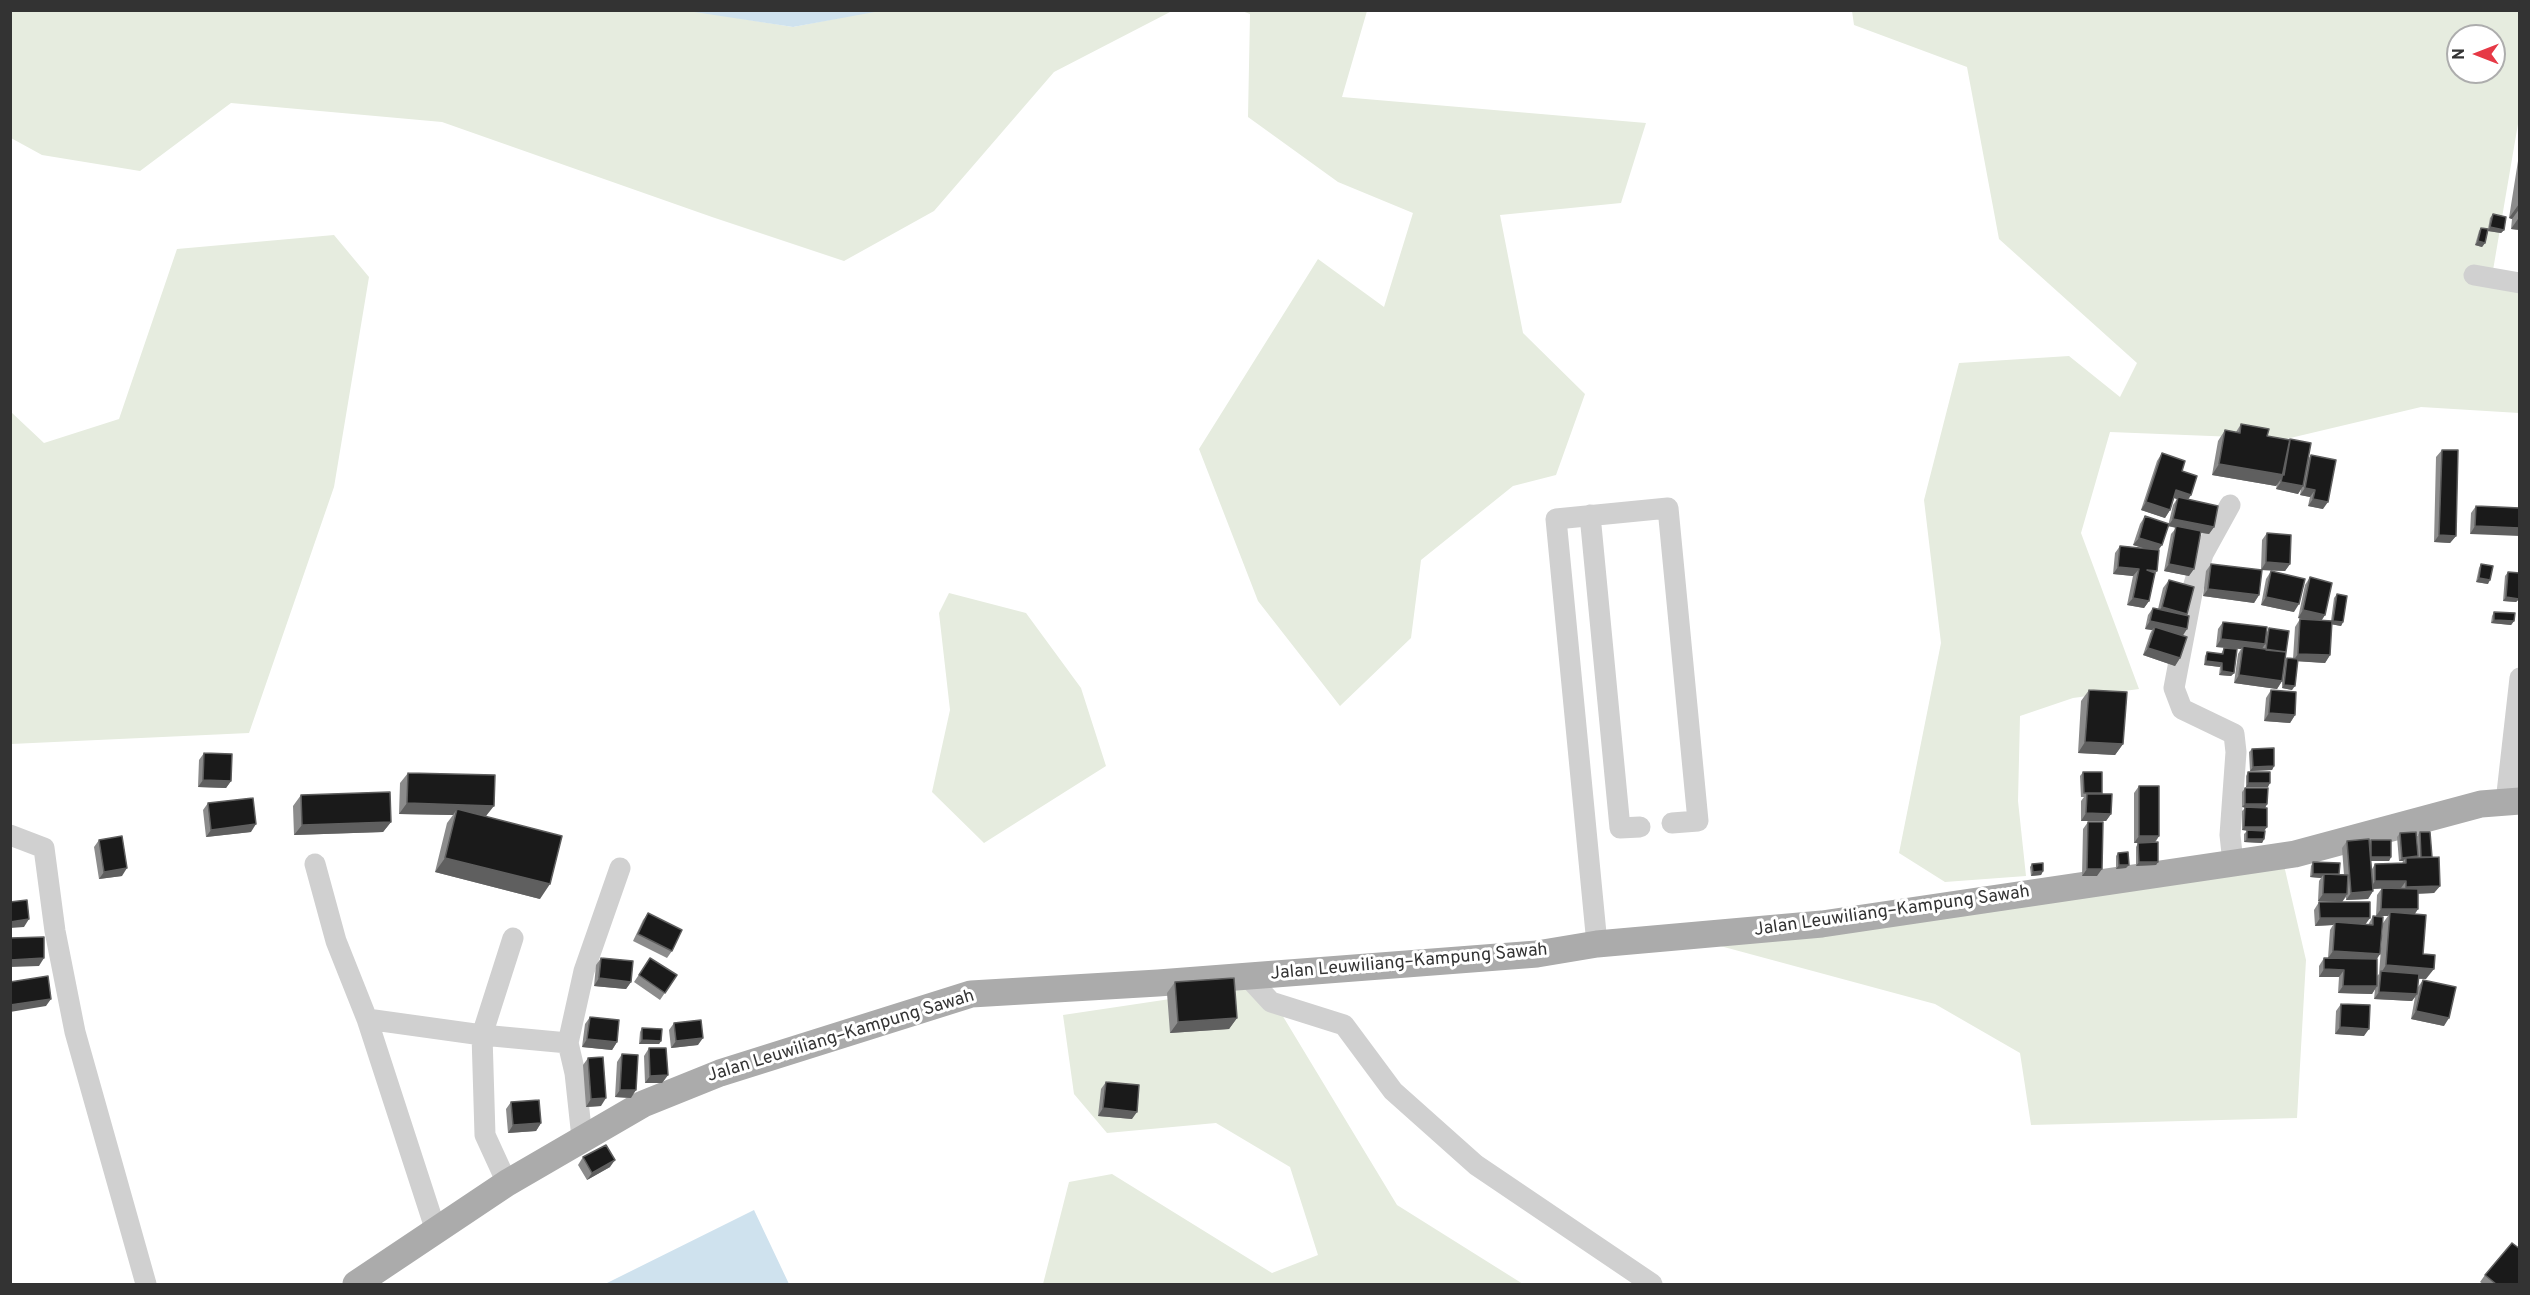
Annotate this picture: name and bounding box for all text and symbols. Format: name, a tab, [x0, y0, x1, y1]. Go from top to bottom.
north arrow	[2446, 24, 2506, 84]
text: N	[2450, 48, 2470, 60]
street label: Jalan Leuwiliang–Kampung Sawah	[1753, 882, 2031, 942]
street label: Jalan Leuwiliang–Kampung Sawah	[1269, 940, 1549, 986]
street label: Jalan Leuwiliang–Kampung Sawah	[705, 986, 977, 1088]

